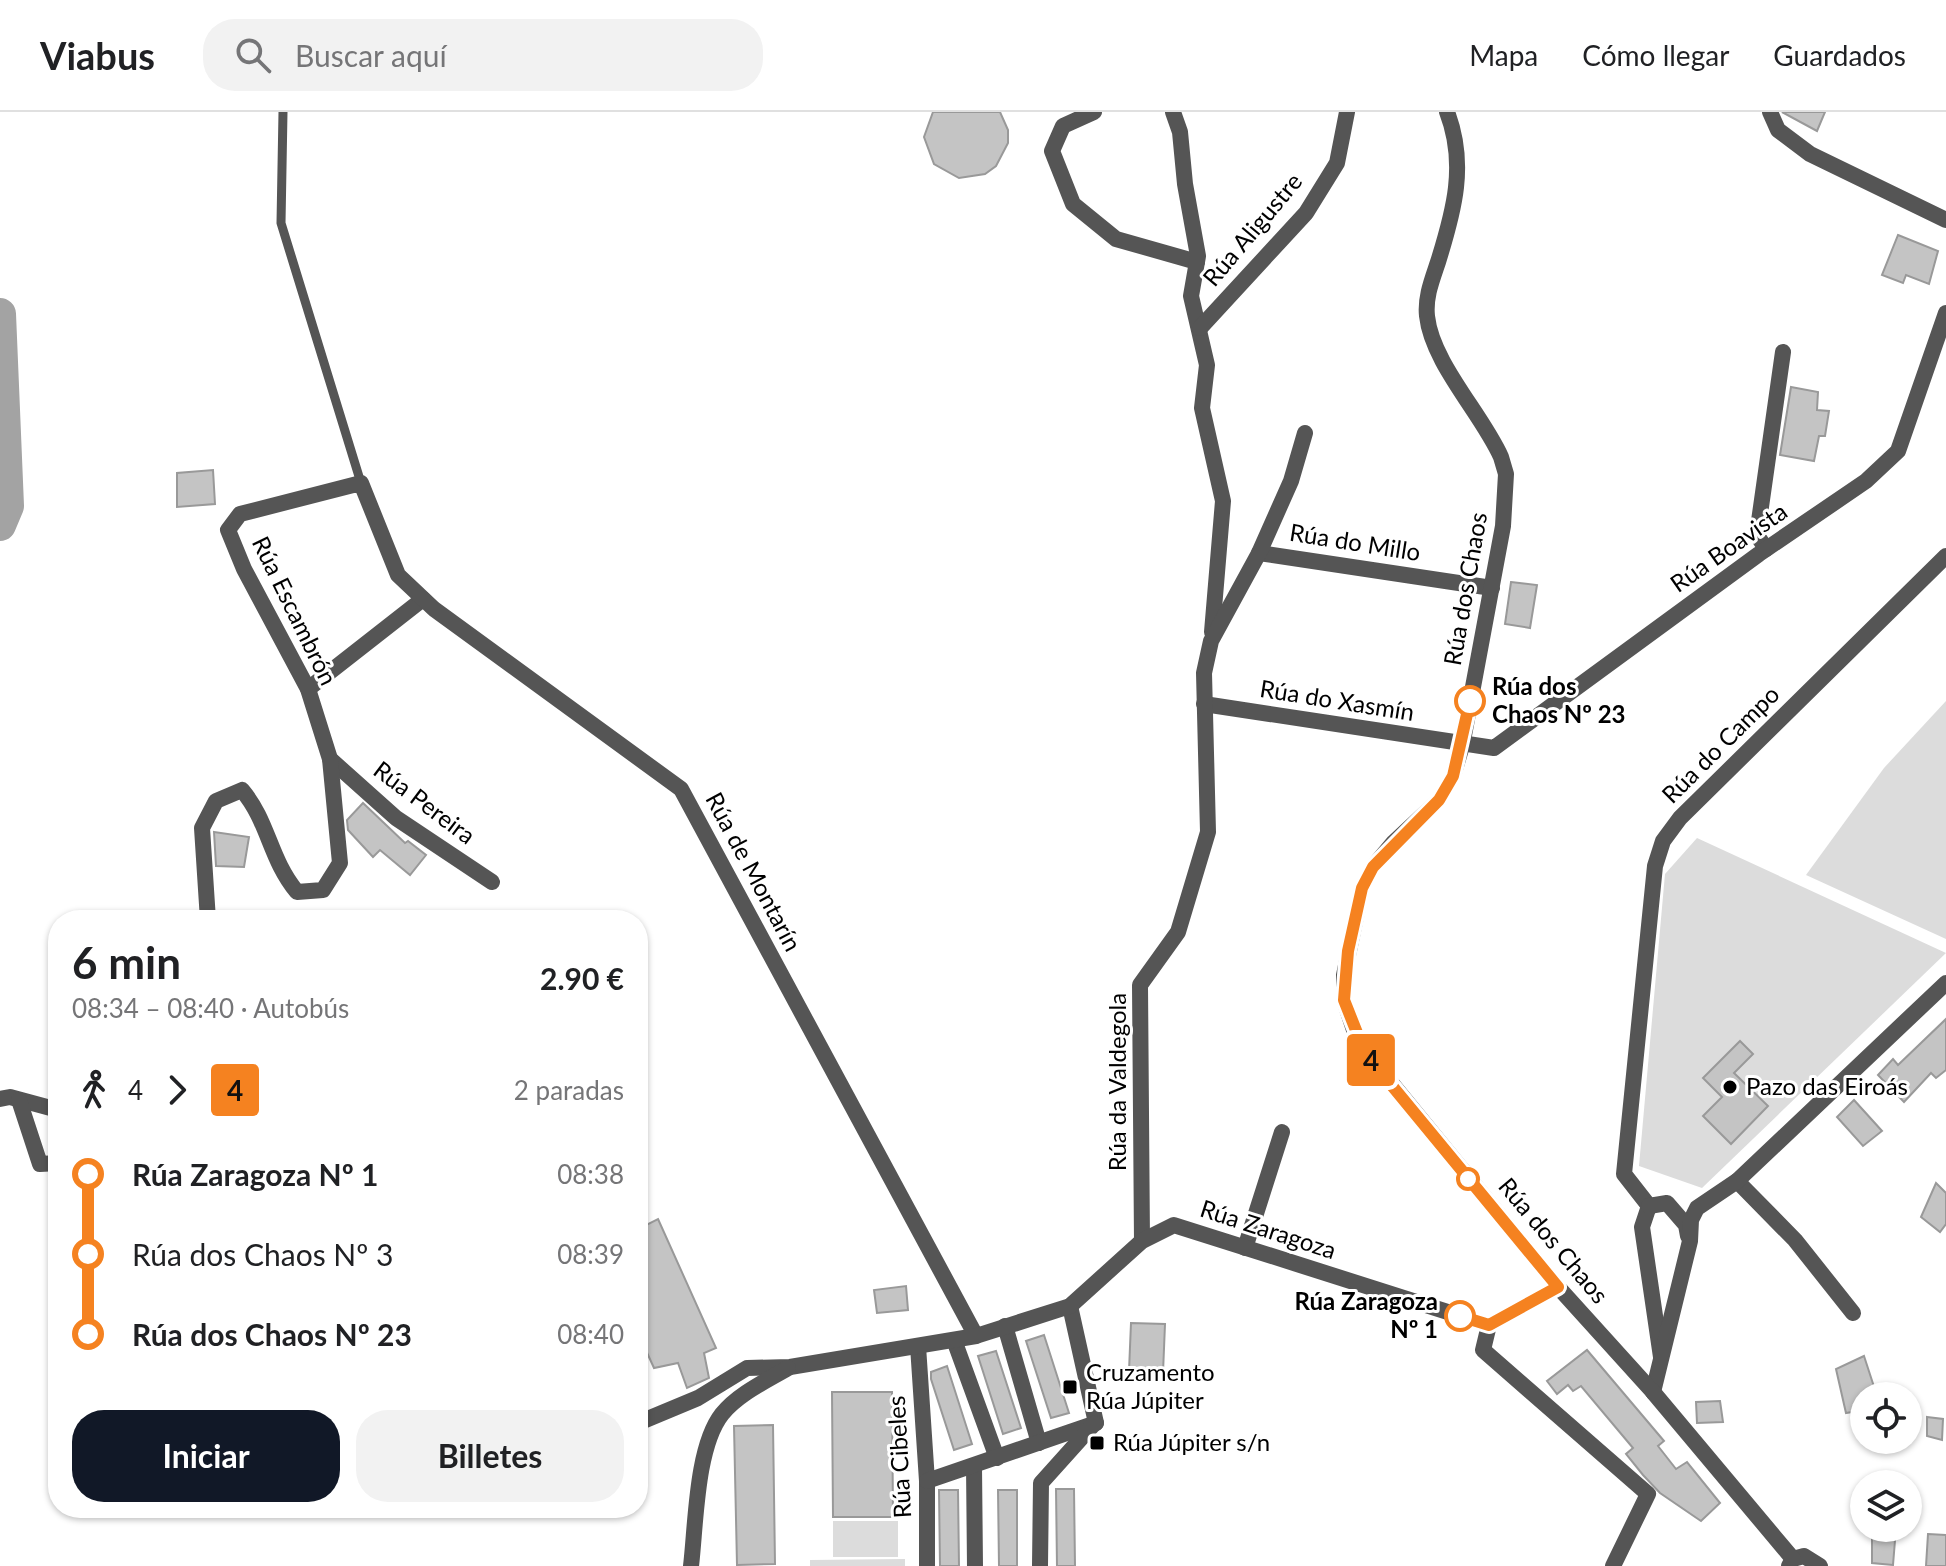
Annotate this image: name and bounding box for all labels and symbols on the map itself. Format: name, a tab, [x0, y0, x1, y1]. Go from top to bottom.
street label: Rúa Aligustre	[1196, 167, 1308, 291]
street label: Rúa Boavista	[1664, 496, 1792, 598]
street label: Rúa dos Chaos	[1437, 510, 1492, 668]
street label: Rúa do Millo	[1288, 517, 1423, 566]
street label: Rúa Escambrón	[247, 531, 344, 689]
place label: Rúa dos Chaos Nº 23	[1492, 671, 1626, 728]
street label: Rúa do Xasmín	[1258, 673, 1416, 726]
street label: Rúa do Campo	[1655, 679, 1785, 809]
marker: Rúa dos Chaos Nº 23	[1455, 686, 1485, 716]
street label: Rúa Pereira	[368, 754, 481, 849]
street label: Rúa de Montarín	[700, 787, 808, 956]
street label: Rúa da Valdegola	[1102, 993, 1131, 1171]
line badge: 4	[1345, 1034, 1397, 1086]
place label: Pazo das Eiroás	[1746, 1071, 1908, 1100]
marker: Pazo das Eiroás	[1721, 1078, 1739, 1096]
unlabelled marker	[1457, 1168, 1479, 1190]
street label: Rúa dos Chaos	[1493, 1171, 1615, 1309]
street label: Rúa Zaragoza	[1197, 1193, 1340, 1264]
place label: Rúa Zaragoza Nº 1	[1295, 1286, 1438, 1343]
marker: Rúa Zaragoza Nº 1	[1445, 1301, 1475, 1331]
place label: Cruzamento Rúa Júpiter	[1086, 1357, 1215, 1414]
marker: Cruzamento Rúa Júpiter	[1061, 1378, 1079, 1396]
street label: Rúa Cibeles	[881, 1395, 916, 1519]
place label: Rúa Júpiter s/n	[1113, 1427, 1270, 1456]
marker: Rúa Júpiter s/n	[1088, 1434, 1106, 1452]

